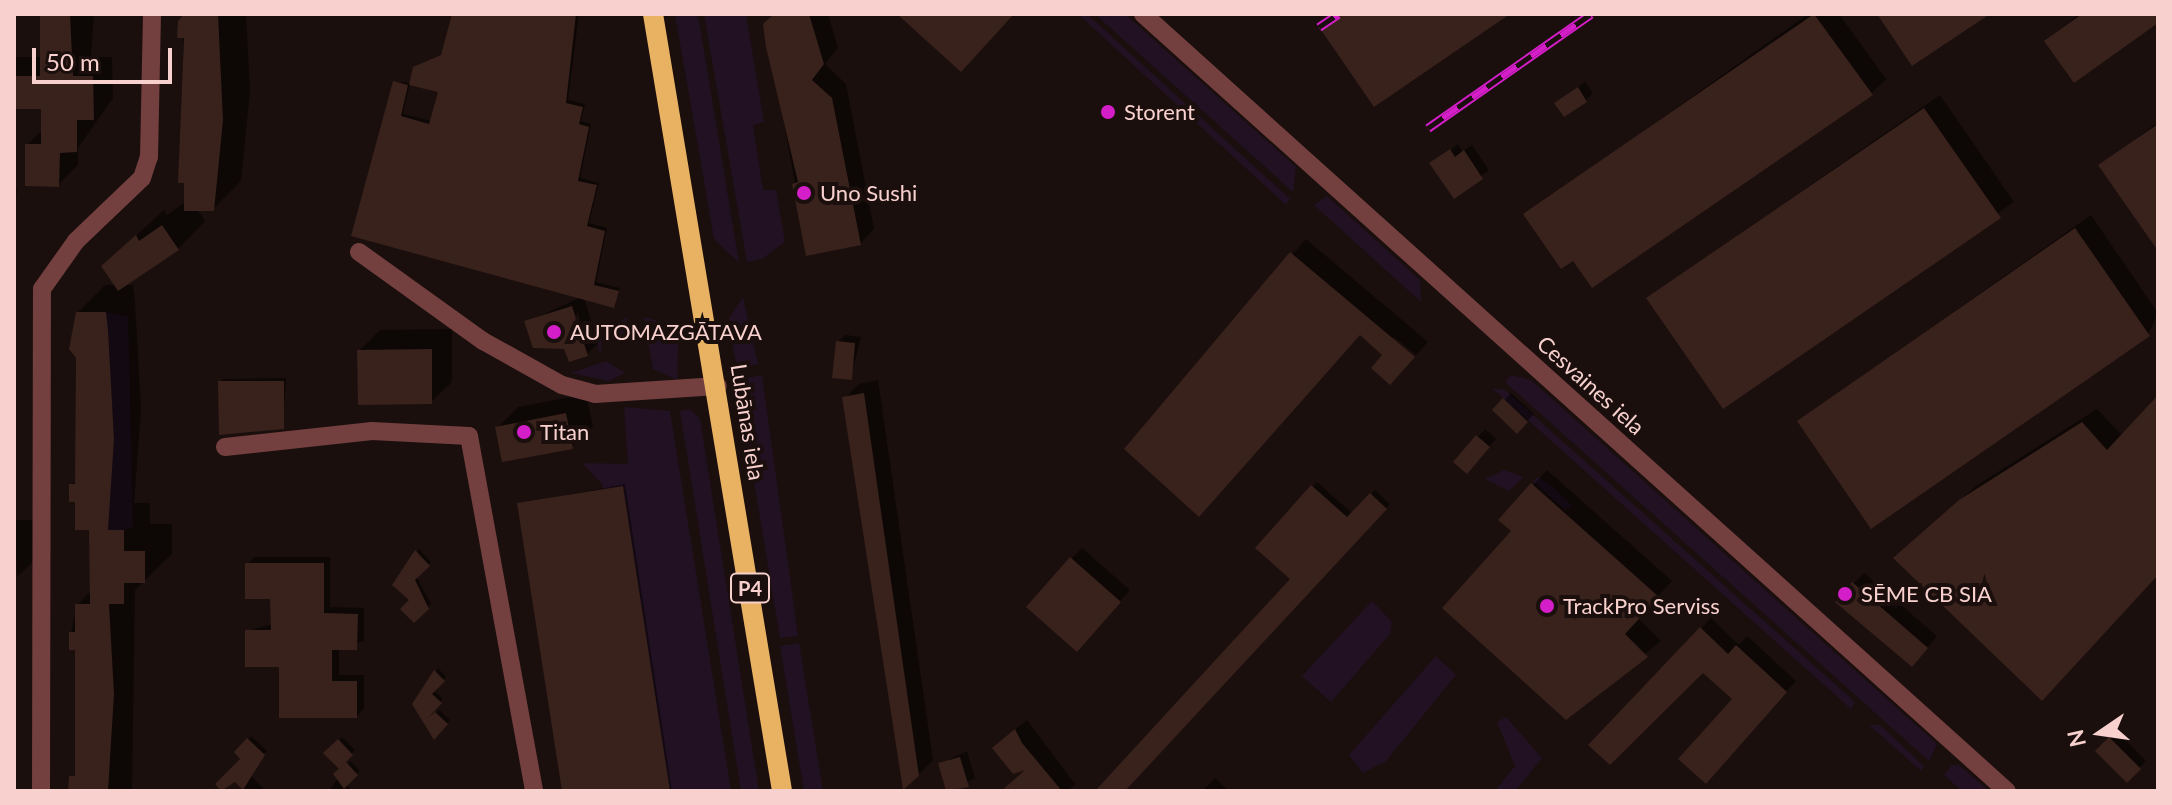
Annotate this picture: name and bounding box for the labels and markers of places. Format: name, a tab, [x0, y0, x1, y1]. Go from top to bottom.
place label: Storent	[1124, 99, 1195, 125]
marker: Storent	[1099, 103, 1117, 121]
place label: Uno Sushi	[820, 180, 917, 206]
marker: Uno Sushi	[795, 184, 813, 202]
place label: AUTOMAZGĀTAVA	[570, 319, 762, 345]
marker: AUTOMAZGĀTAVA	[545, 323, 563, 341]
place label: Titan	[540, 419, 589, 445]
marker: Titan	[515, 423, 533, 441]
place label: SĒME CB SIA	[1861, 581, 1992, 607]
marker: SĒME CB SIA	[1836, 585, 1854, 603]
place label: TrackPro Serviss	[1563, 593, 1720, 619]
marker: TrackPro Serviss	[1538, 597, 1556, 615]

